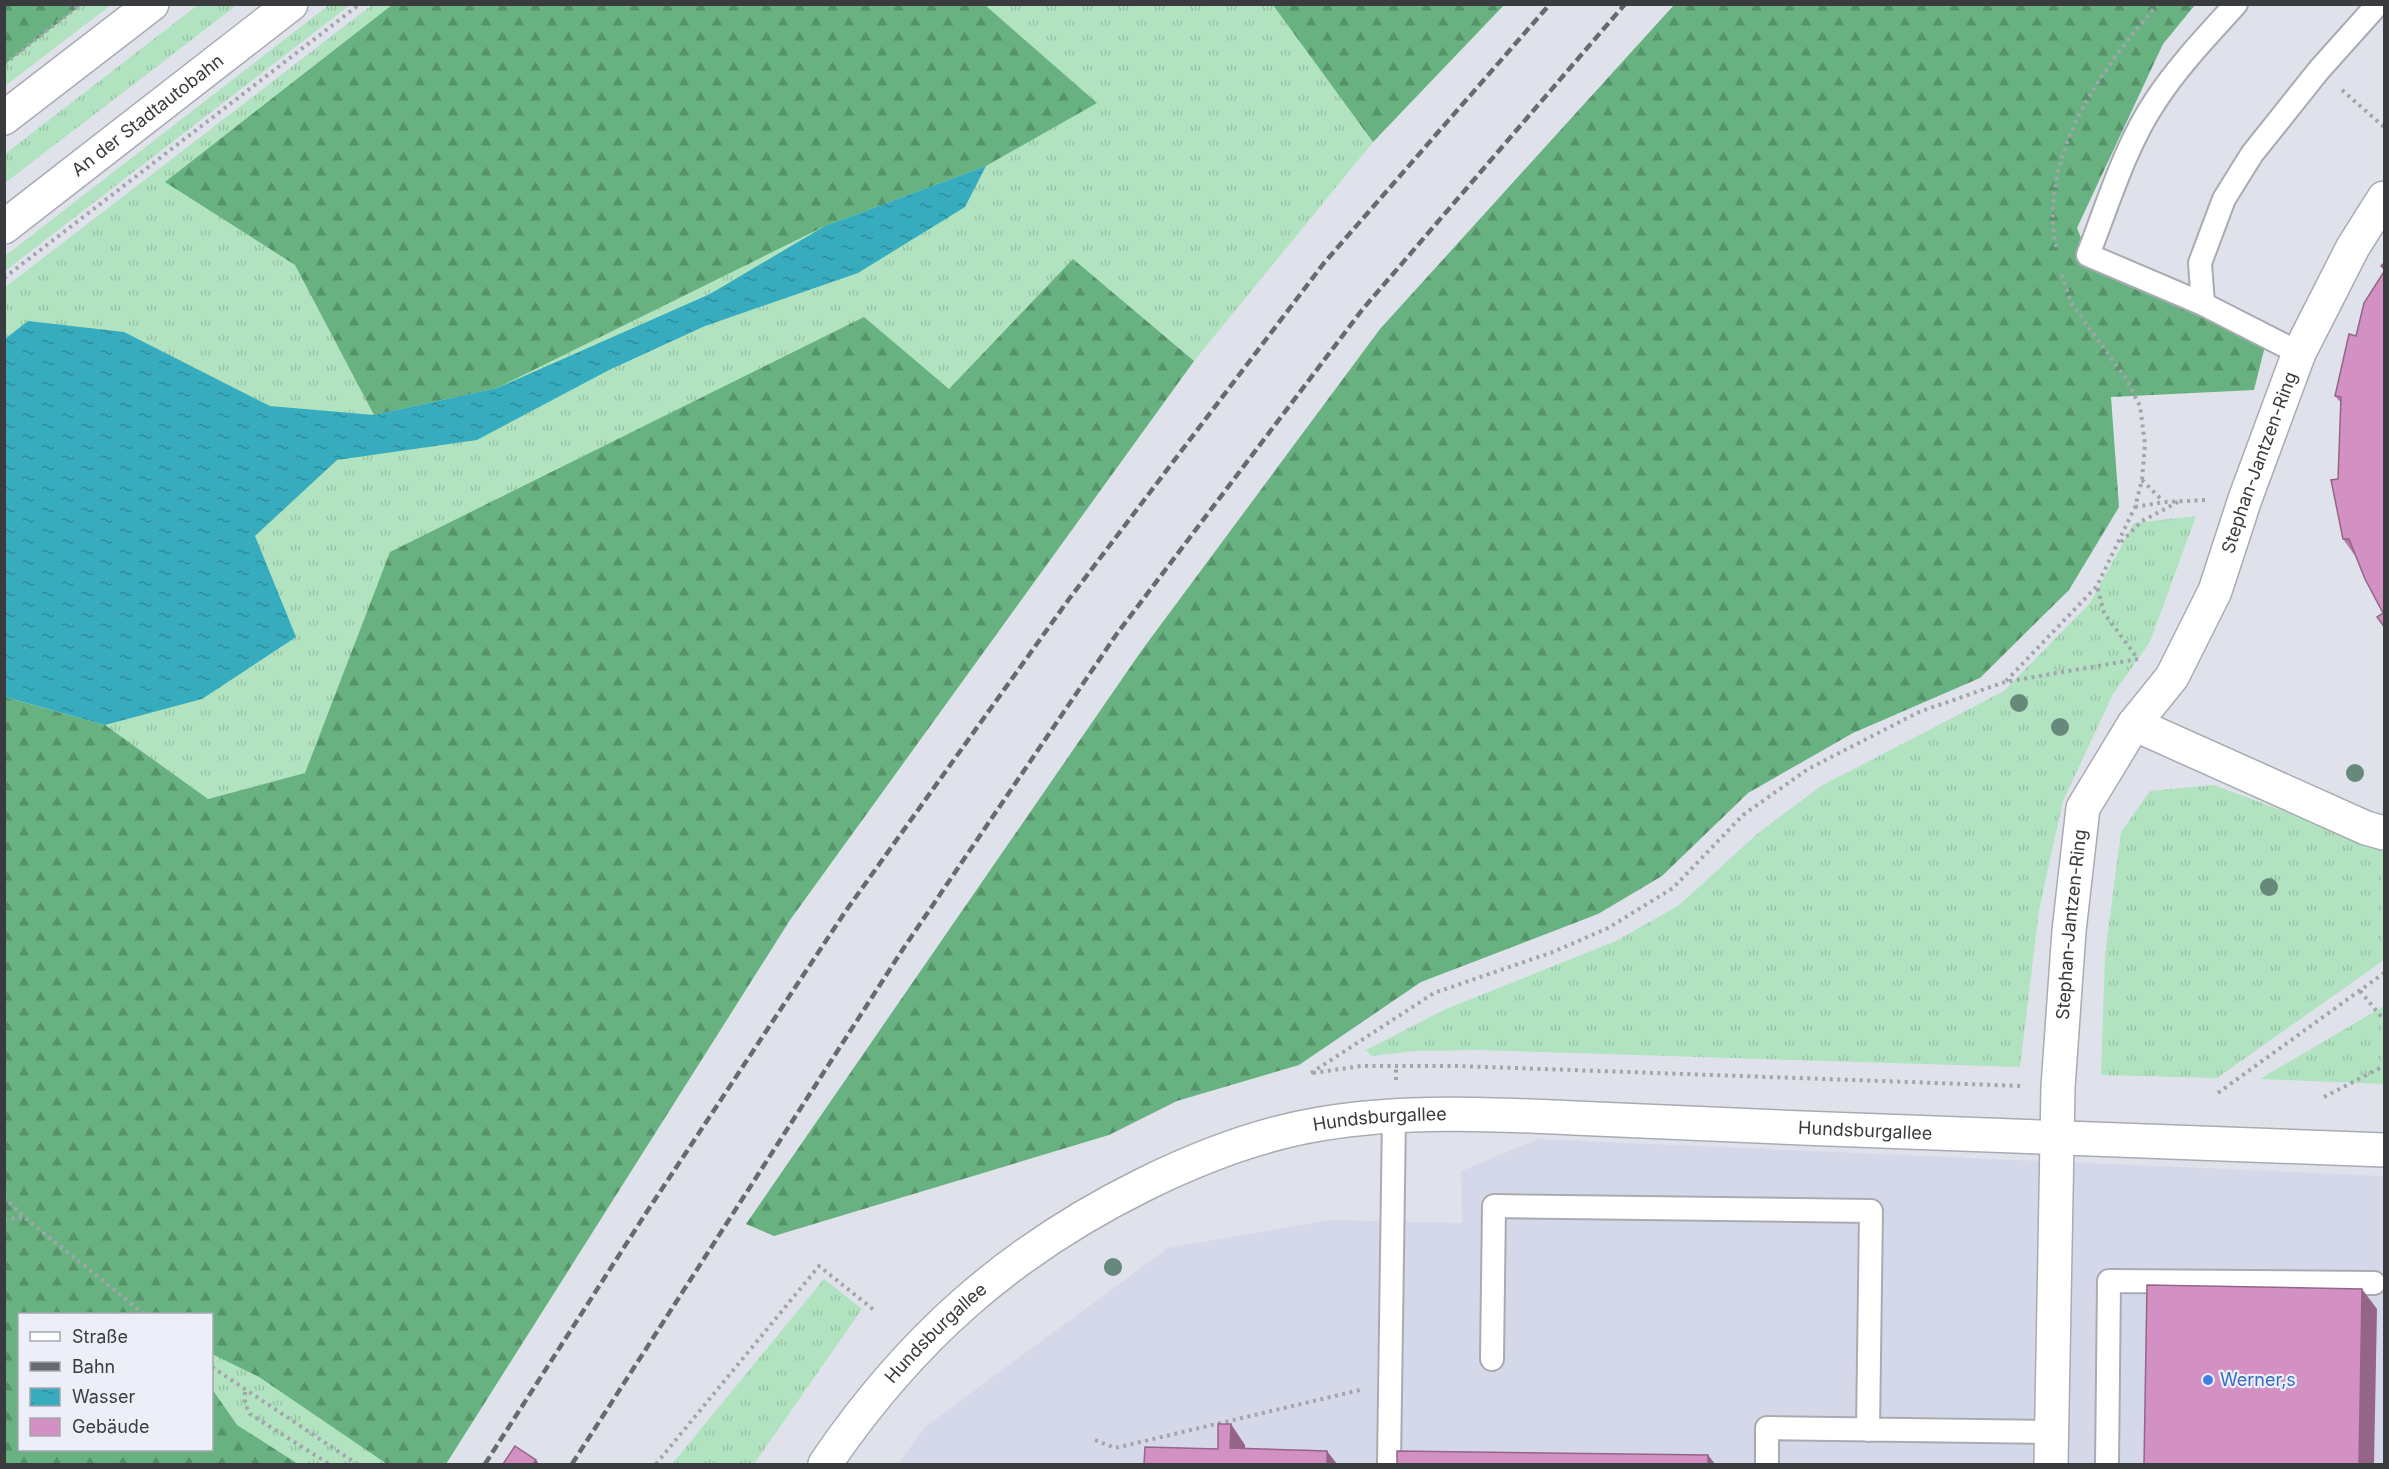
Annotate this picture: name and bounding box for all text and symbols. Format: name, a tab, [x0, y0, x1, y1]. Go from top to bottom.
street label: An der Stadtautobahn	[67, 49, 227, 180]
street label: Stephan-Jantzen-Ring	[2217, 369, 2301, 556]
street label: Stephan-Jantzen-Ring	[2052, 828, 2090, 1021]
street label: Hundsburgallee	[1311, 1103, 1447, 1135]
street label: Hundsburgallee	[1798, 1117, 1933, 1144]
street label: Hundsburgallee	[880, 1278, 991, 1387]
legend	[18, 1313, 213, 1451]
text: Straße	[72, 1326, 128, 1347]
text: Bahn	[72, 1356, 115, 1377]
place label: Werner,s	[2220, 1369, 2296, 1390]
marker: Werner,s	[2201, 1373, 2215, 1387]
text: Wasser	[72, 1386, 135, 1407]
text: Gebäude	[72, 1416, 149, 1437]

